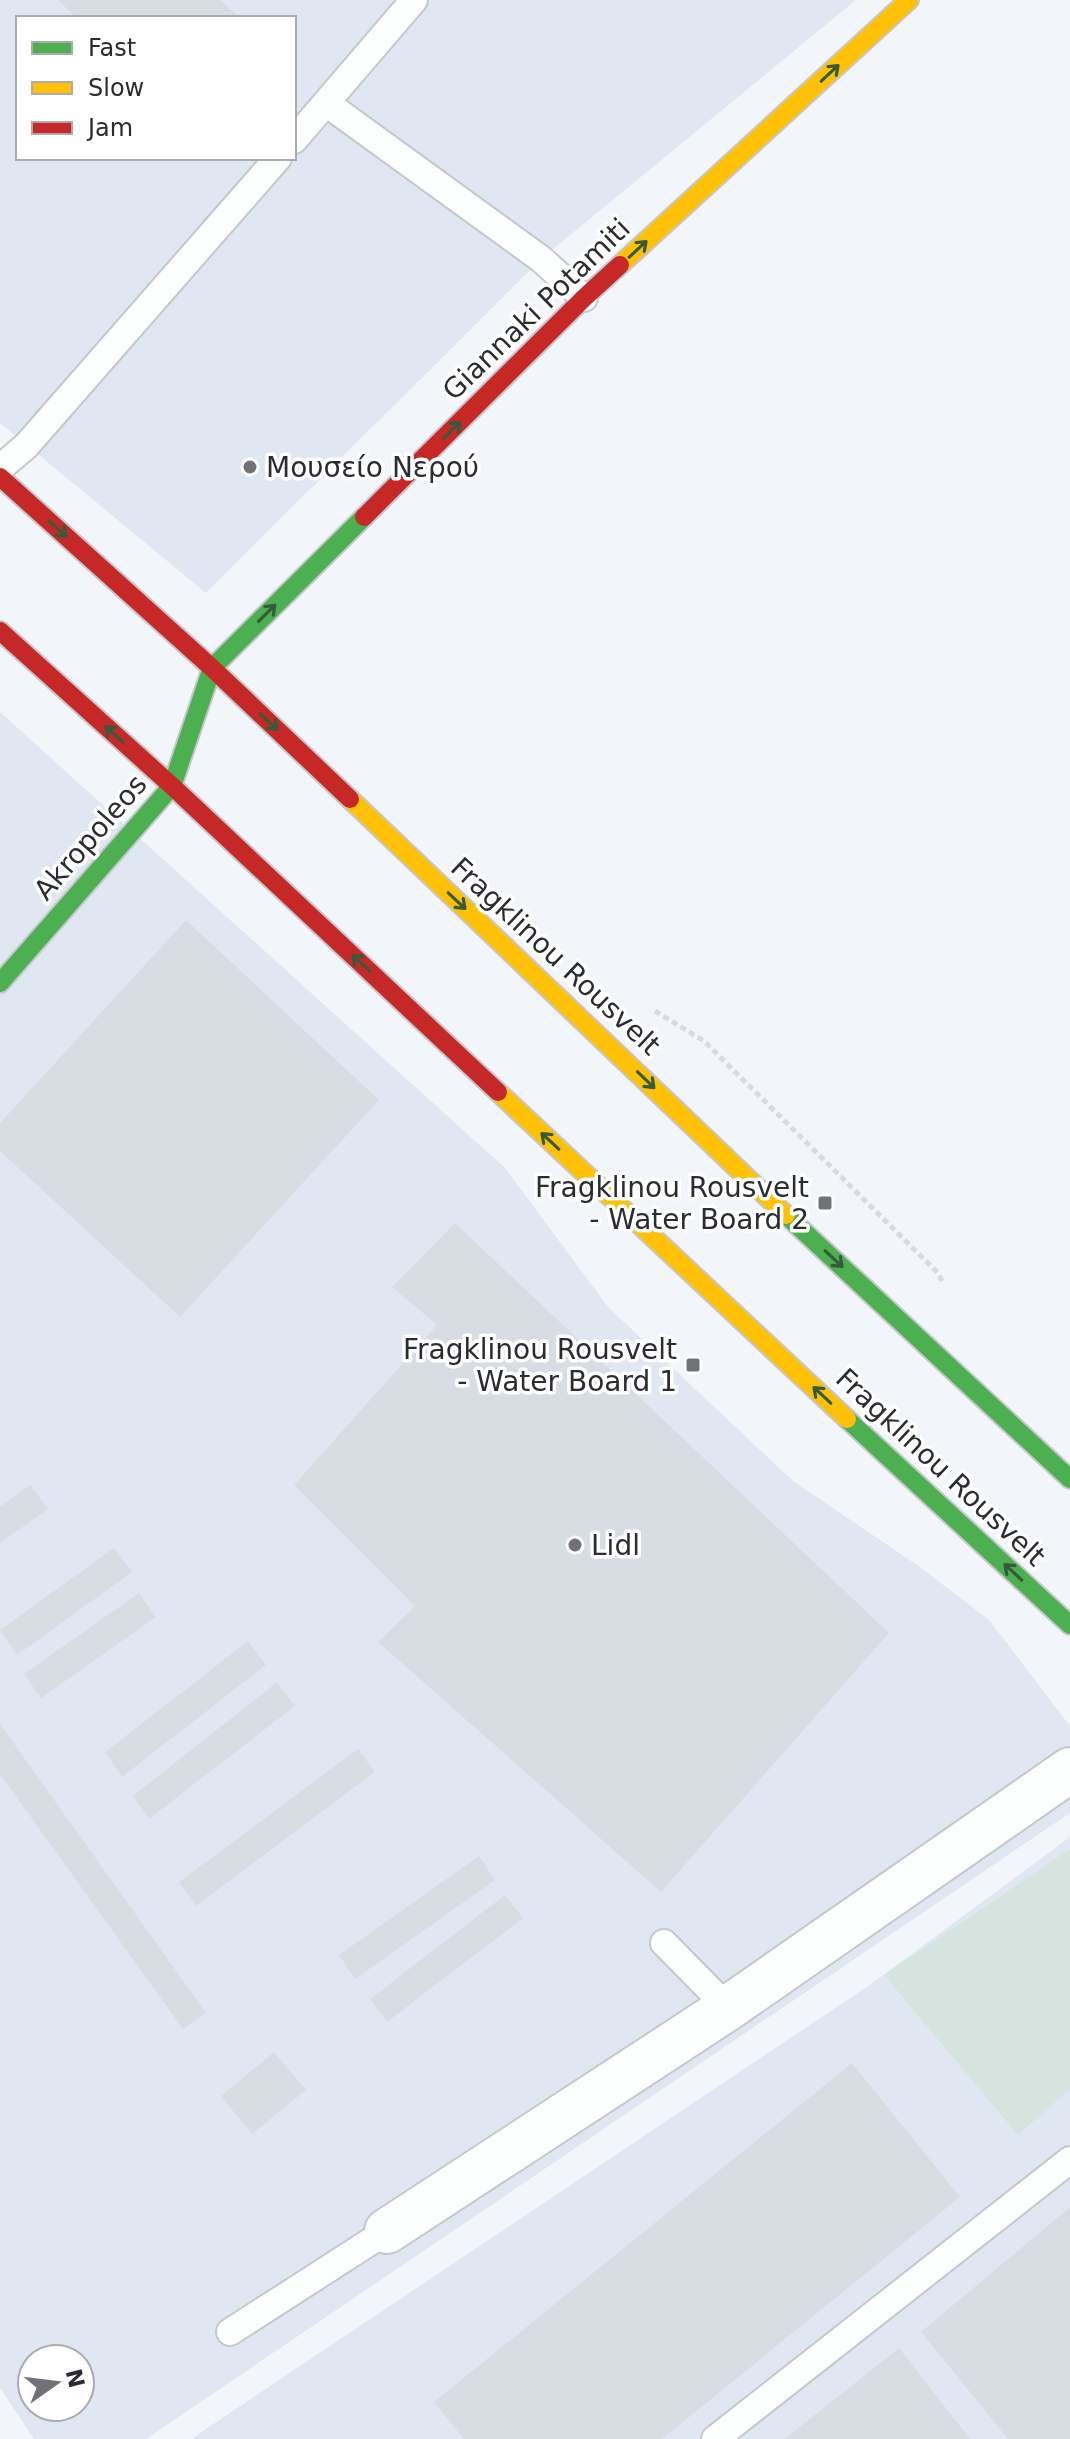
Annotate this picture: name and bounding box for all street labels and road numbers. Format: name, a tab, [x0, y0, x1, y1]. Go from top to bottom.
street label: Giannaki Potamiti	[436, 212, 637, 407]
street label: Akropoleos	[27, 768, 154, 907]
street label: Fragklinou Rousvelt	[444, 851, 667, 1062]
street label: Fragklinou Rousvelt	[829, 1362, 1052, 1573]

